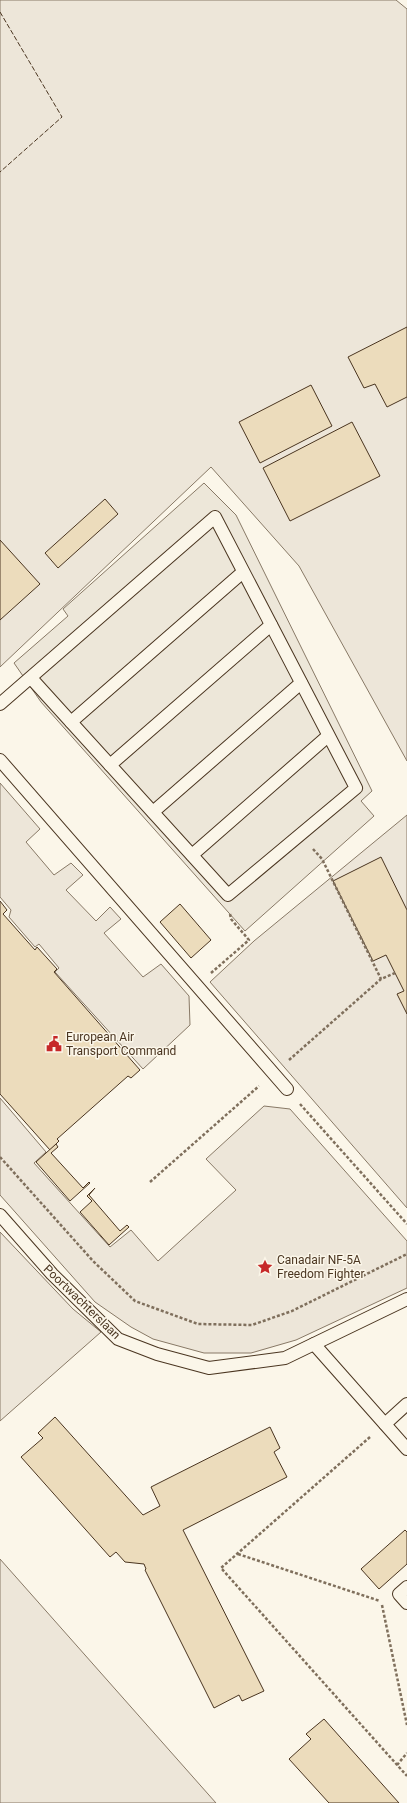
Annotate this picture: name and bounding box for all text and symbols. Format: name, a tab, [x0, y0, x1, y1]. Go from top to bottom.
place label: European Air Transport Command	[66, 1030, 176, 1058]
public building icon: European Air Transport Command	[45, 1035, 63, 1053]
place label: Canadair NF-5A Freedom Fighter	[277, 1253, 365, 1281]
place icon: Canadair NF-5A Freedom Fighter	[256, 1258, 274, 1276]
street label: Poortwachterslaan	[41, 1262, 123, 1342]

